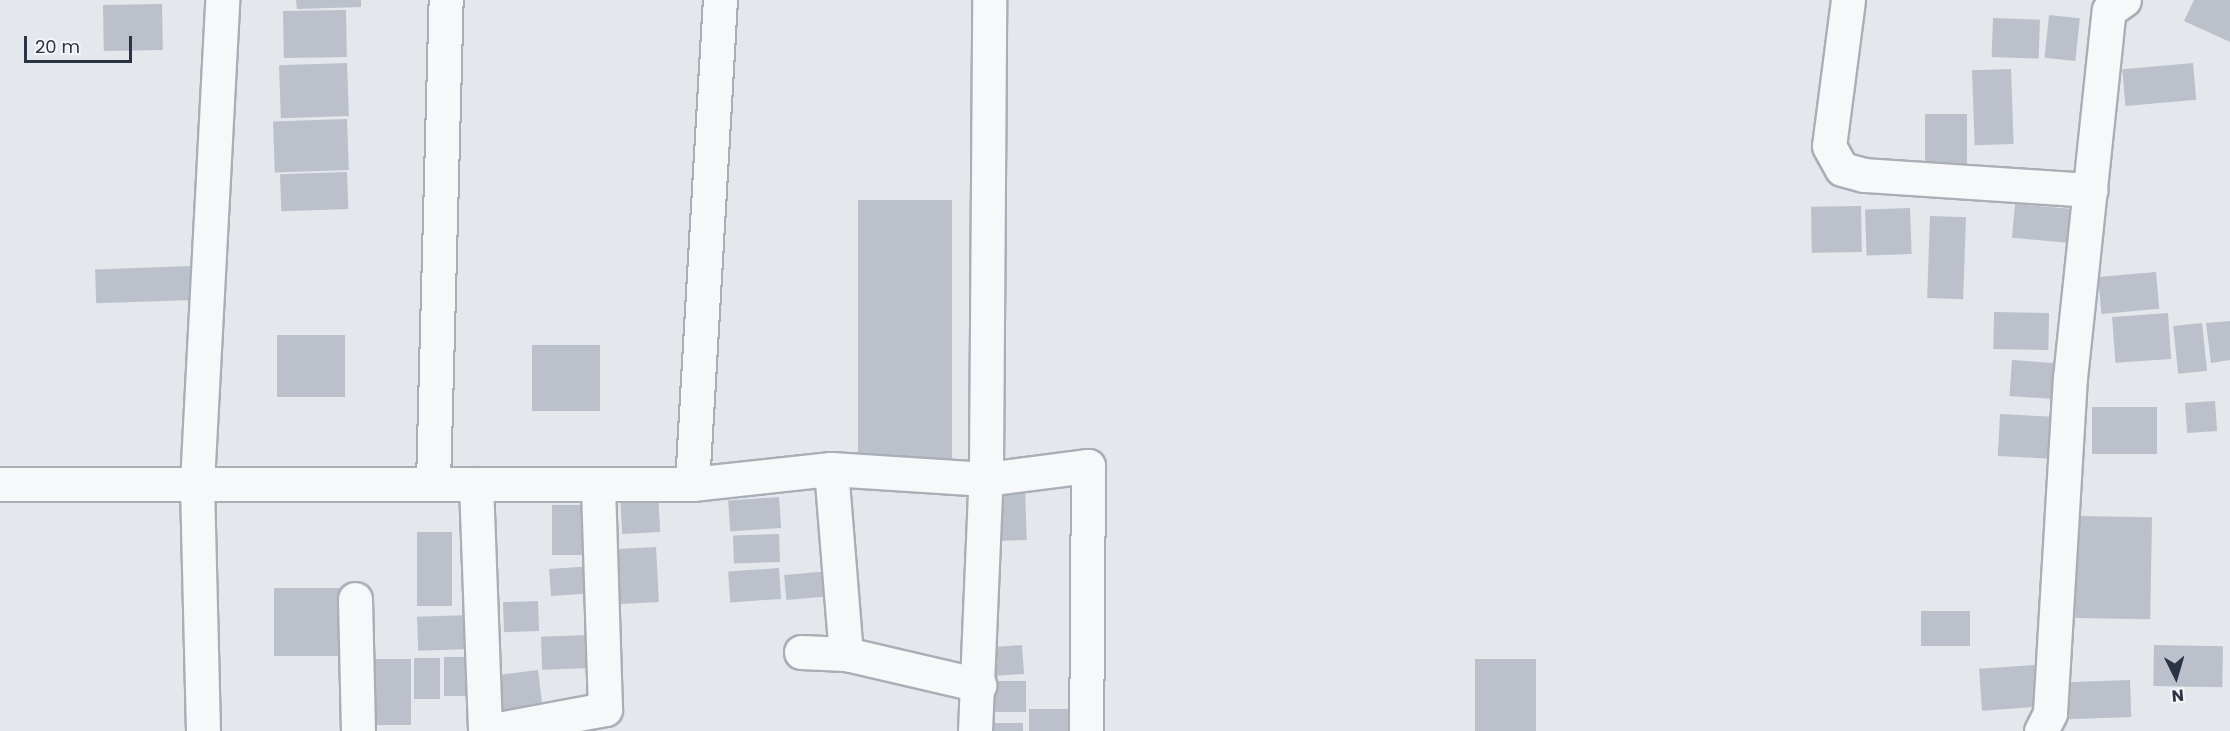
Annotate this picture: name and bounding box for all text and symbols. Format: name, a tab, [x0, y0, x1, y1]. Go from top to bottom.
scale bar	[27, 24, 135, 62]
text: 20 m	[35, 34, 80, 59]
north arrow	[2146, 647, 2206, 707]
text: N	[2171, 683, 2185, 707]

